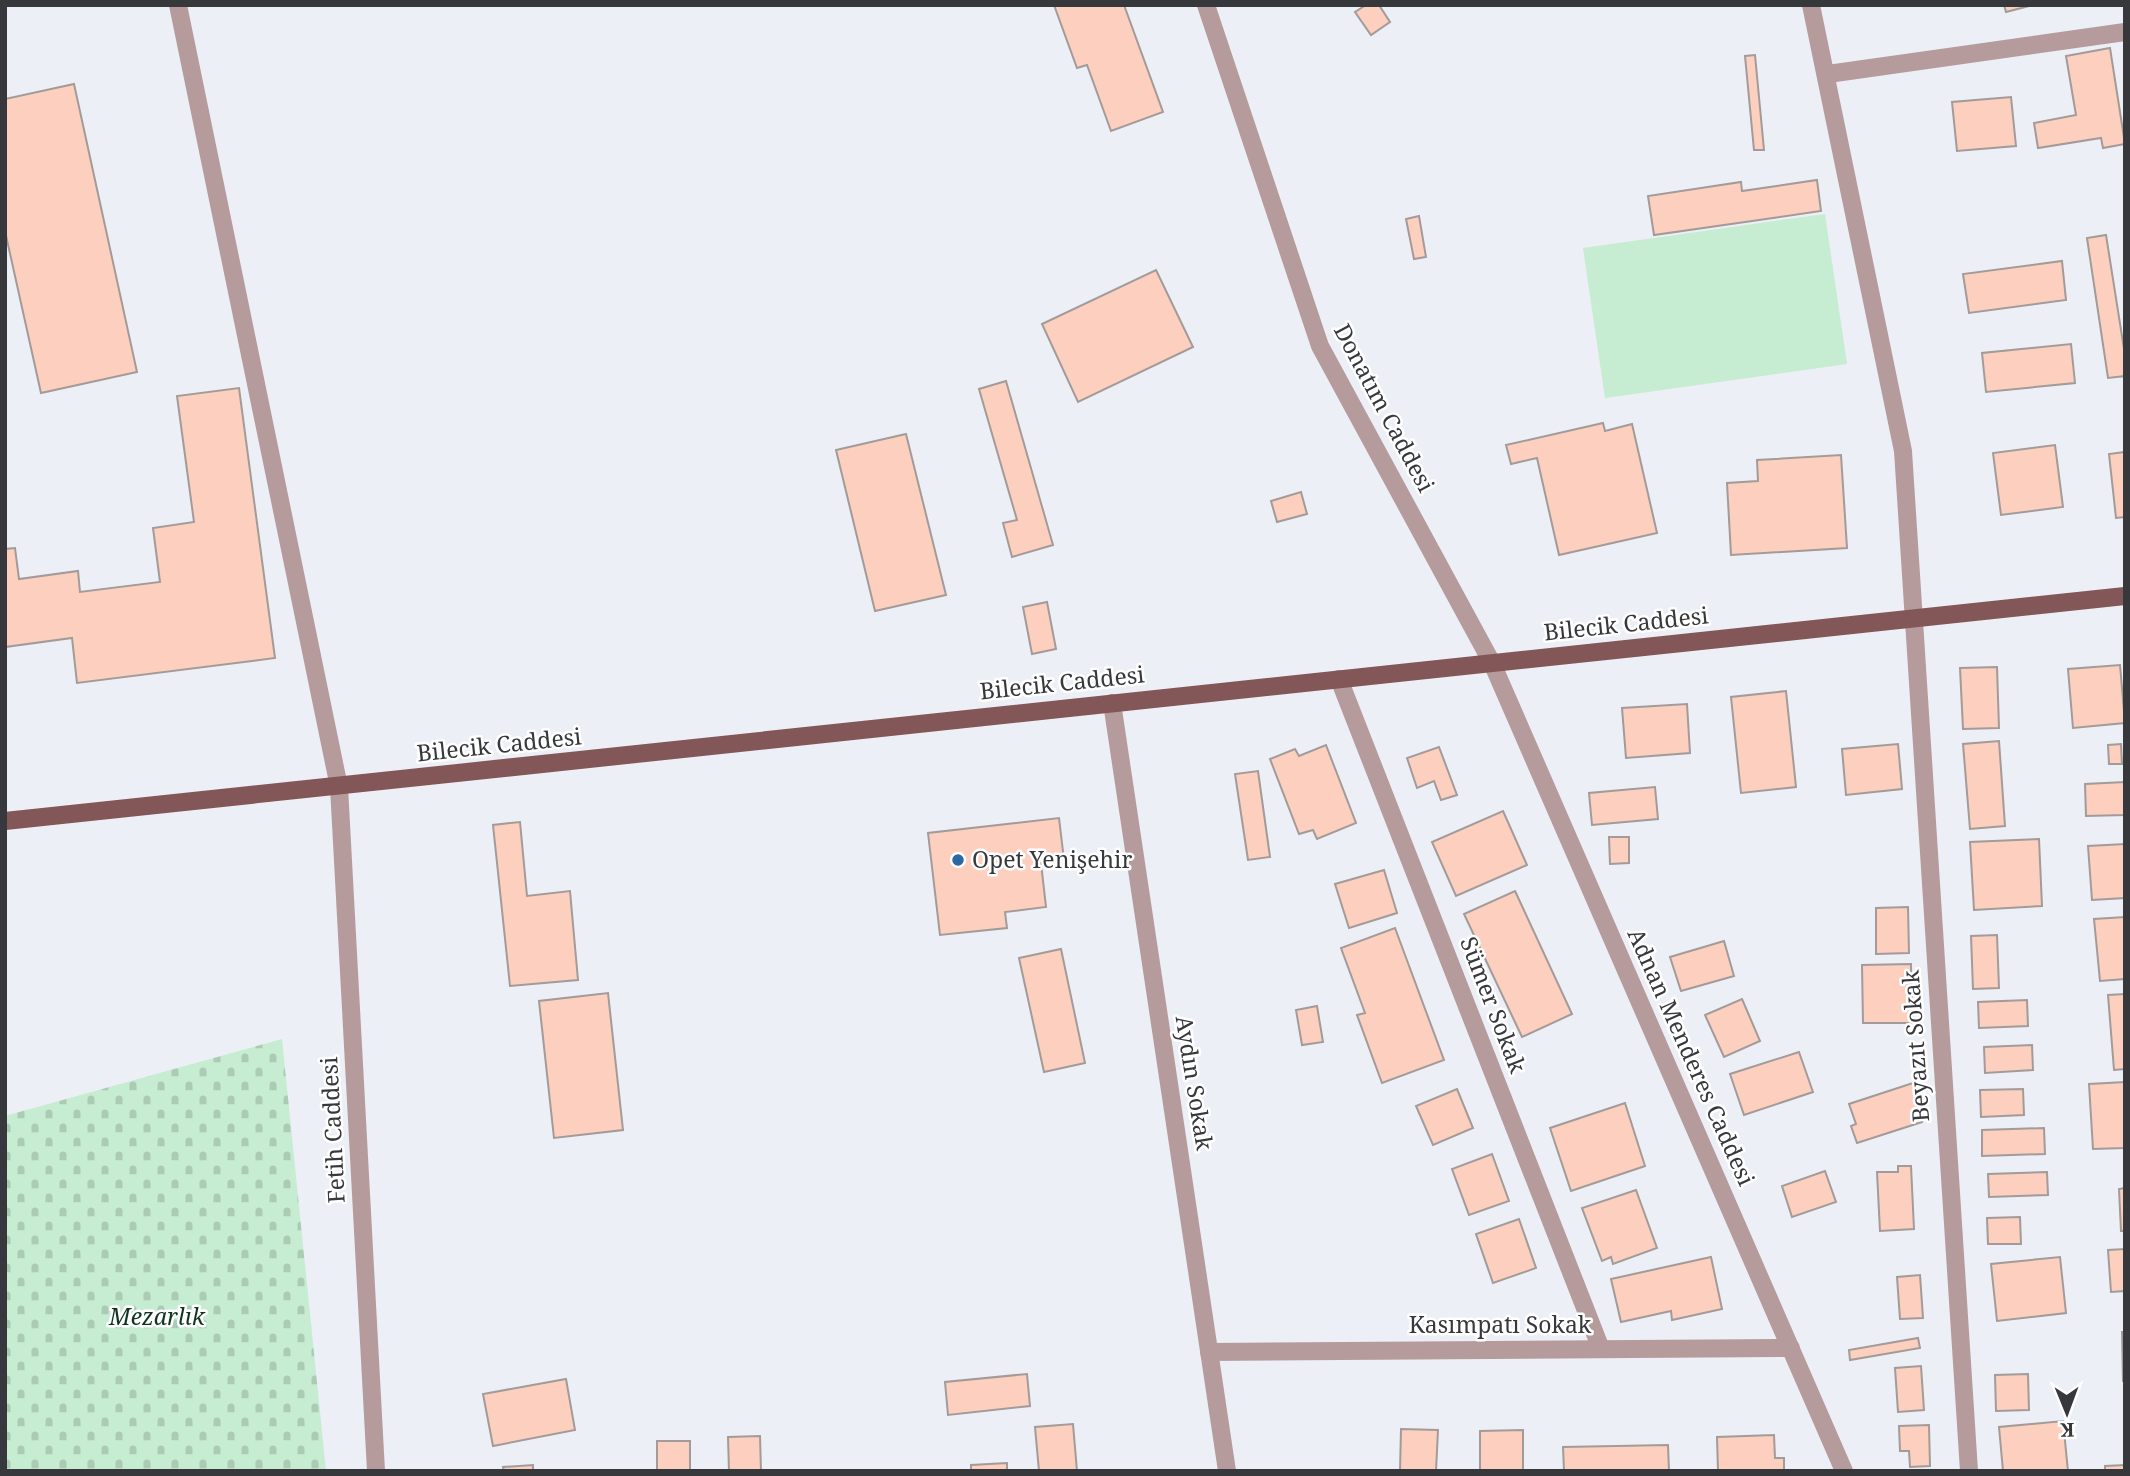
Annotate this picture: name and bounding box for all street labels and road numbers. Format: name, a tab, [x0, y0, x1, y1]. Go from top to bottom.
street label: Donatım Caddesi	[1327, 318, 1443, 498]
street label: Bilecik Caddesi	[1542, 598, 1710, 648]
street label: Bilecik Caddesi	[978, 657, 1146, 707]
street label: Bilecik Caddesi	[415, 719, 583, 769]
street label: Adnan Menderes Caddesi	[1621, 923, 1763, 1191]
street label: Sümer Sokak	[1453, 932, 1535, 1078]
street label: Beyazıt Sokak	[1894, 969, 1936, 1123]
street label: Aydın Sokak	[1169, 1013, 1222, 1153]
street label: Fetih Caddesi	[312, 1056, 352, 1204]
street label: Kasımpatı Sokak	[1409, 1308, 1592, 1340]

